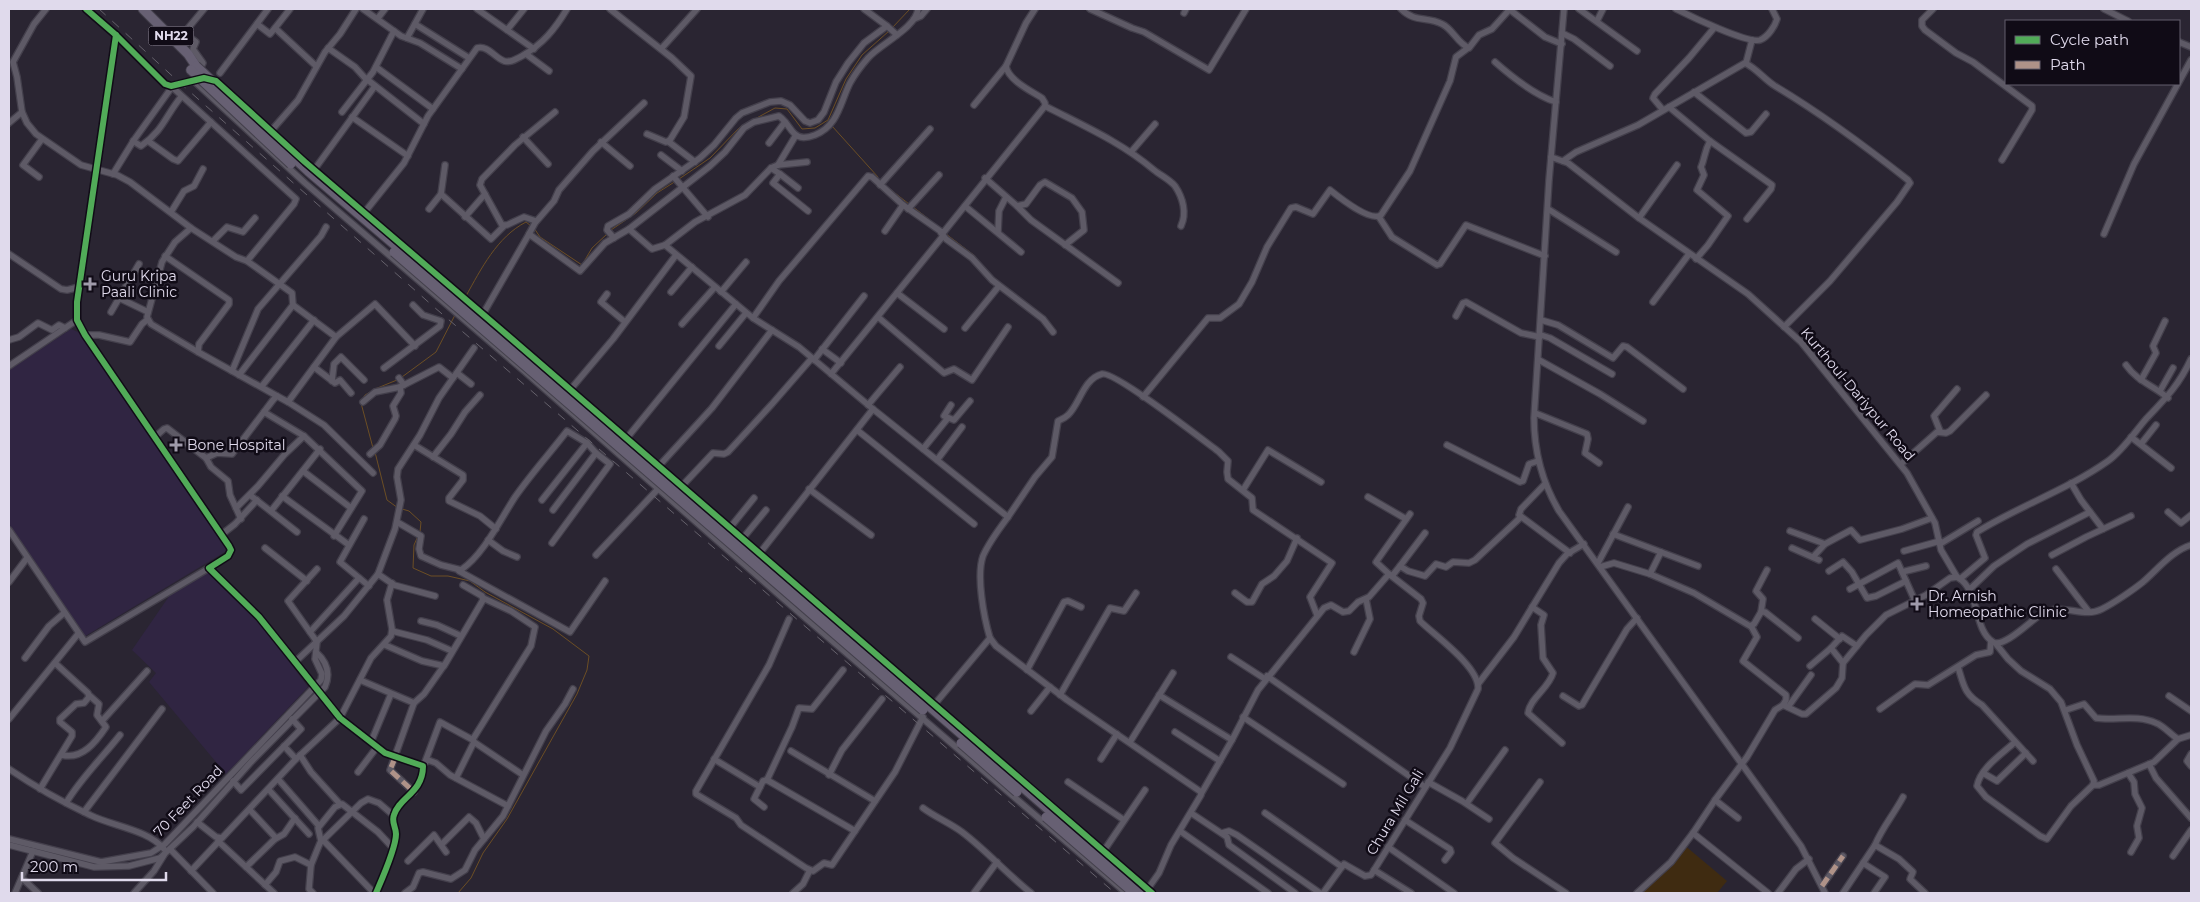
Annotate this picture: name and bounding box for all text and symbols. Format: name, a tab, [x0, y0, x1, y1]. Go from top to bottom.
legend	[2005, 20, 2180, 85]
road number: NH22	[148, 27, 194, 46]
text: Cycle path	[2050, 30, 2129, 49]
text: Path	[2050, 55, 2086, 74]
place label: Guru Kripa Paali Clinic	[101, 267, 177, 301]
marker: Guru Kripa Paali Clinic	[83, 277, 97, 291]
street label: Kurthoul-Dariypur Road	[1797, 324, 1919, 464]
place label: Bone Hospital	[187, 436, 285, 454]
marker: Bone Hospital	[169, 438, 183, 452]
place label: Dr. Arnish Homeopathic Clinic	[1928, 587, 2067, 621]
marker: Dr. Arnish Homeopathic Clinic	[1910, 597, 1924, 611]
street label: 70 Feet Road	[149, 762, 227, 840]
street label: Chura Mil Gali	[1362, 766, 1428, 858]
scale bar	[22, 850, 166, 882]
text: 200 m	[30, 857, 78, 876]

